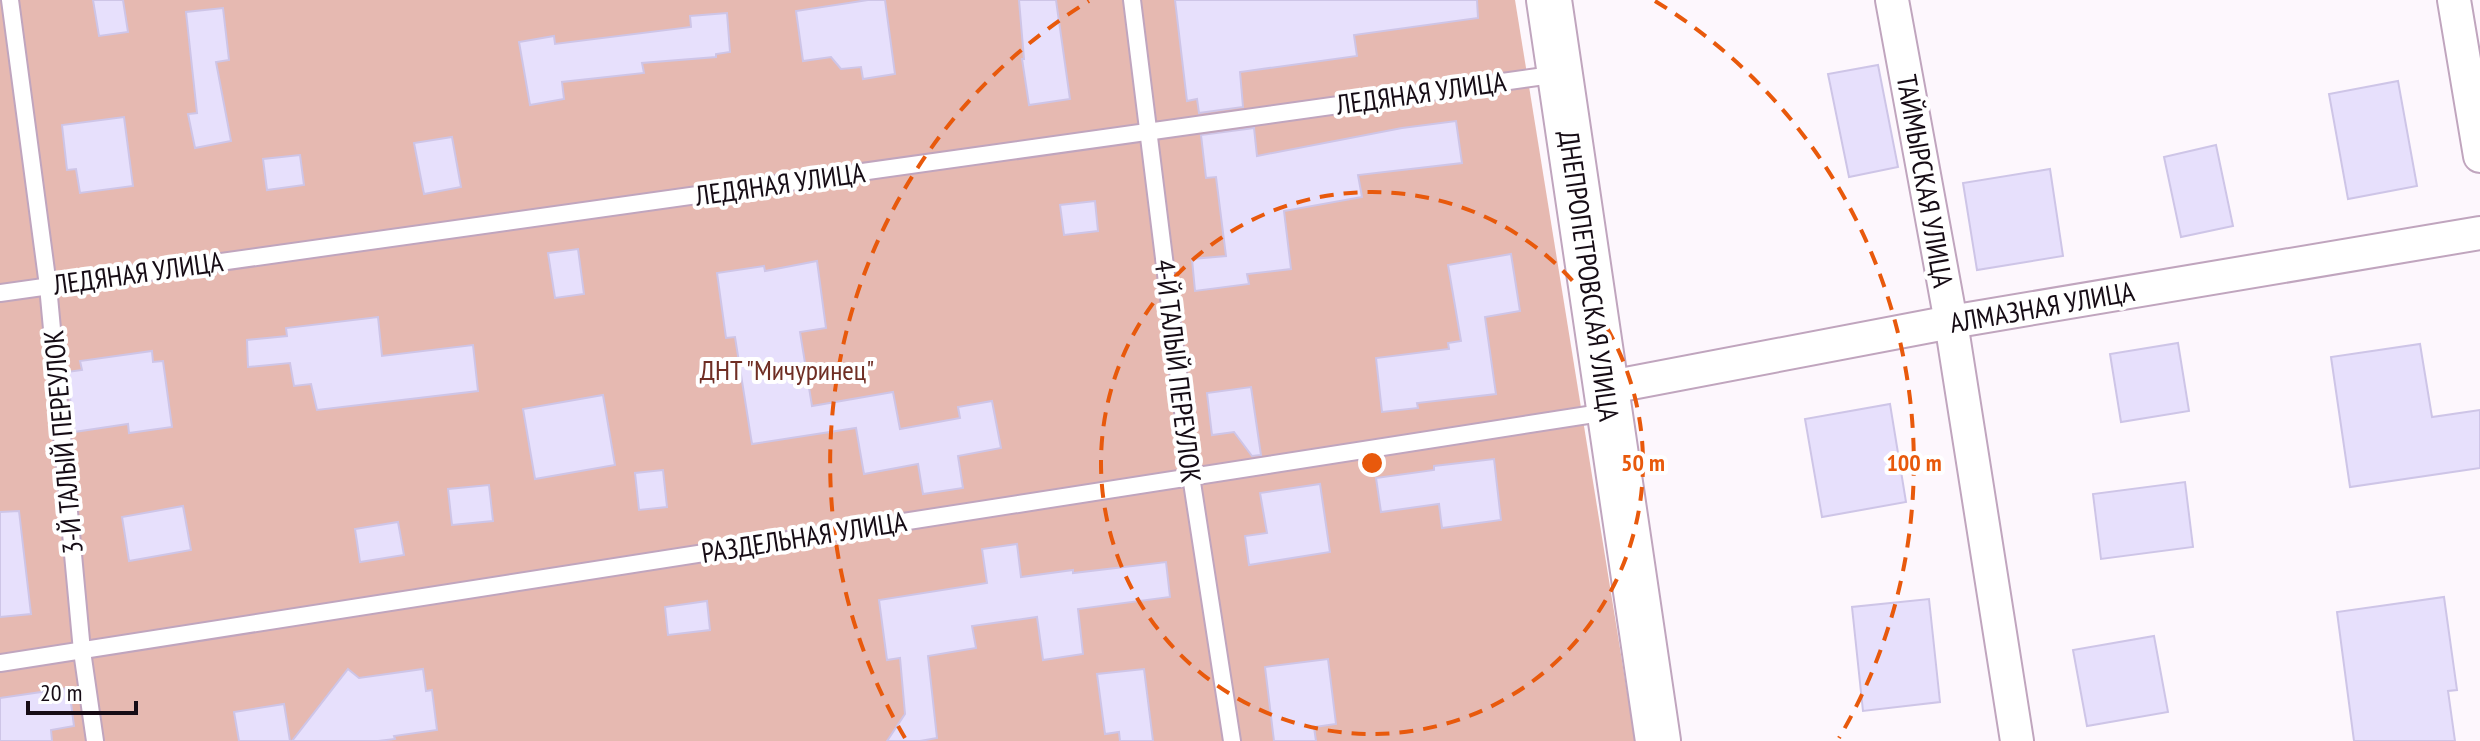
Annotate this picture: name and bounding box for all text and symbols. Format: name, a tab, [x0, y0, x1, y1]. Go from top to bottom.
street label: ЛЕДЯНАЯ УЛИЦА	[1333, 62, 1509, 123]
street label: ТАЙМЫРСКАЯ УЛИЦА	[1889, 72, 1963, 291]
street label: ДНЕПРОПЕТРОВСКАЯ УЛИЦА	[1551, 128, 1628, 424]
street label: ЛЕДЯНАЯ УЛИЦА	[692, 153, 868, 214]
street label: ЛЕДЯНАЯ УЛИЦА	[50, 242, 226, 303]
street label: 4-Й ТАЛЫЙ ПЕРЕУЛОК	[1146, 257, 1211, 485]
street label: АЛМАЗНАЯ УЛИЦА	[1947, 272, 2138, 341]
street label: 3-Й ТАЛЫЙ ПЕРЕУЛОК	[34, 328, 91, 556]
park label: ДНТ "Мичуринец"	[700, 351, 874, 388]
text: 50 m	[1621, 447, 1665, 478]
text: 100 m	[1886, 447, 1942, 478]
centre of rings	[1358, 449, 1386, 477]
street label: РАЗДЕЛЬНАЯ УЛИЦА	[699, 502, 910, 571]
scale bar	[28, 665, 136, 715]
text: 20 m	[40, 677, 82, 708]

